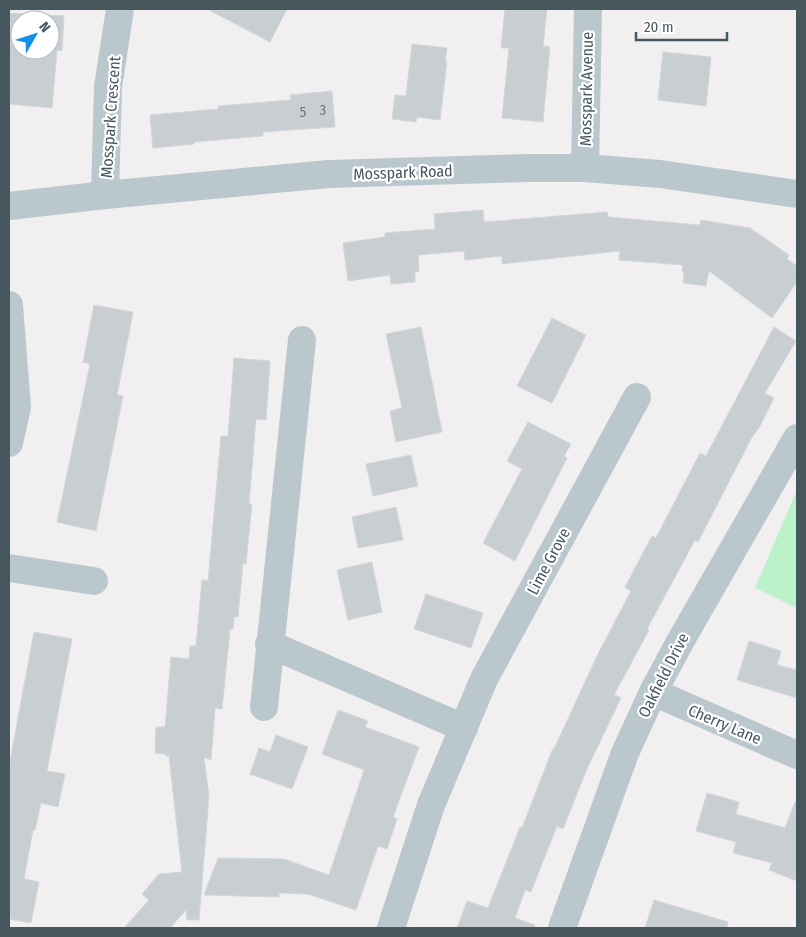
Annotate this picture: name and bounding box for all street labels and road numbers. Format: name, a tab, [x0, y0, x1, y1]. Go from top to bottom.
street label: Mosspark Avenue	[576, 32, 597, 146]
street label: Mosspark Crescent	[97, 55, 124, 179]
street label: Mosspark Road	[353, 161, 453, 184]
street label: Lime Grove	[523, 525, 574, 598]
street label: Oakfield Drive	[634, 630, 693, 720]
street label: Cherry Lane	[685, 701, 764, 748]

